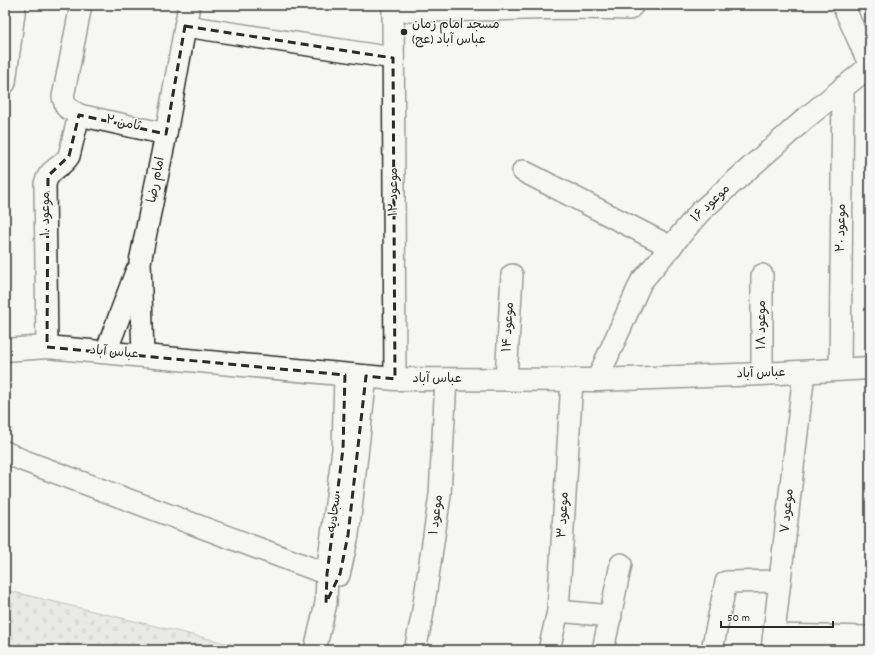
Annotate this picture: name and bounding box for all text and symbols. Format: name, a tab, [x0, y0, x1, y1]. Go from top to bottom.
place label: مسجد امام زمان (عج) عباس آباد	[412, 16, 500, 50]
marker: مسجد امام زمان (عج) عباس آباد	[399, 27, 409, 37]
street label: ثامن ۲	[104, 111, 143, 137]
street label: امام رضا	[143, 155, 171, 205]
street label: موعود ۱۲	[385, 167, 404, 217]
street label: موعود ۱۶	[687, 180, 735, 228]
street label: موعود ۱۰	[37, 192, 56, 236]
street label: موعود ۲۰	[832, 204, 852, 252]
street label: موعود ۱۸	[753, 300, 772, 350]
street label: موعود ۱۴	[498, 301, 520, 353]
street label: عباس آباد	[89, 341, 139, 365]
street label: عباس آباد	[736, 364, 786, 384]
street label: عباس آباد	[413, 370, 461, 389]
street label: موعود ۷	[776, 488, 800, 534]
street label: موعود ۳	[553, 491, 575, 539]
street label: سجادیه	[323, 492, 347, 534]
street label: موعود ۱	[425, 494, 449, 536]
scale bar	[721, 603, 833, 629]
text: 50 m	[727, 610, 750, 627]

